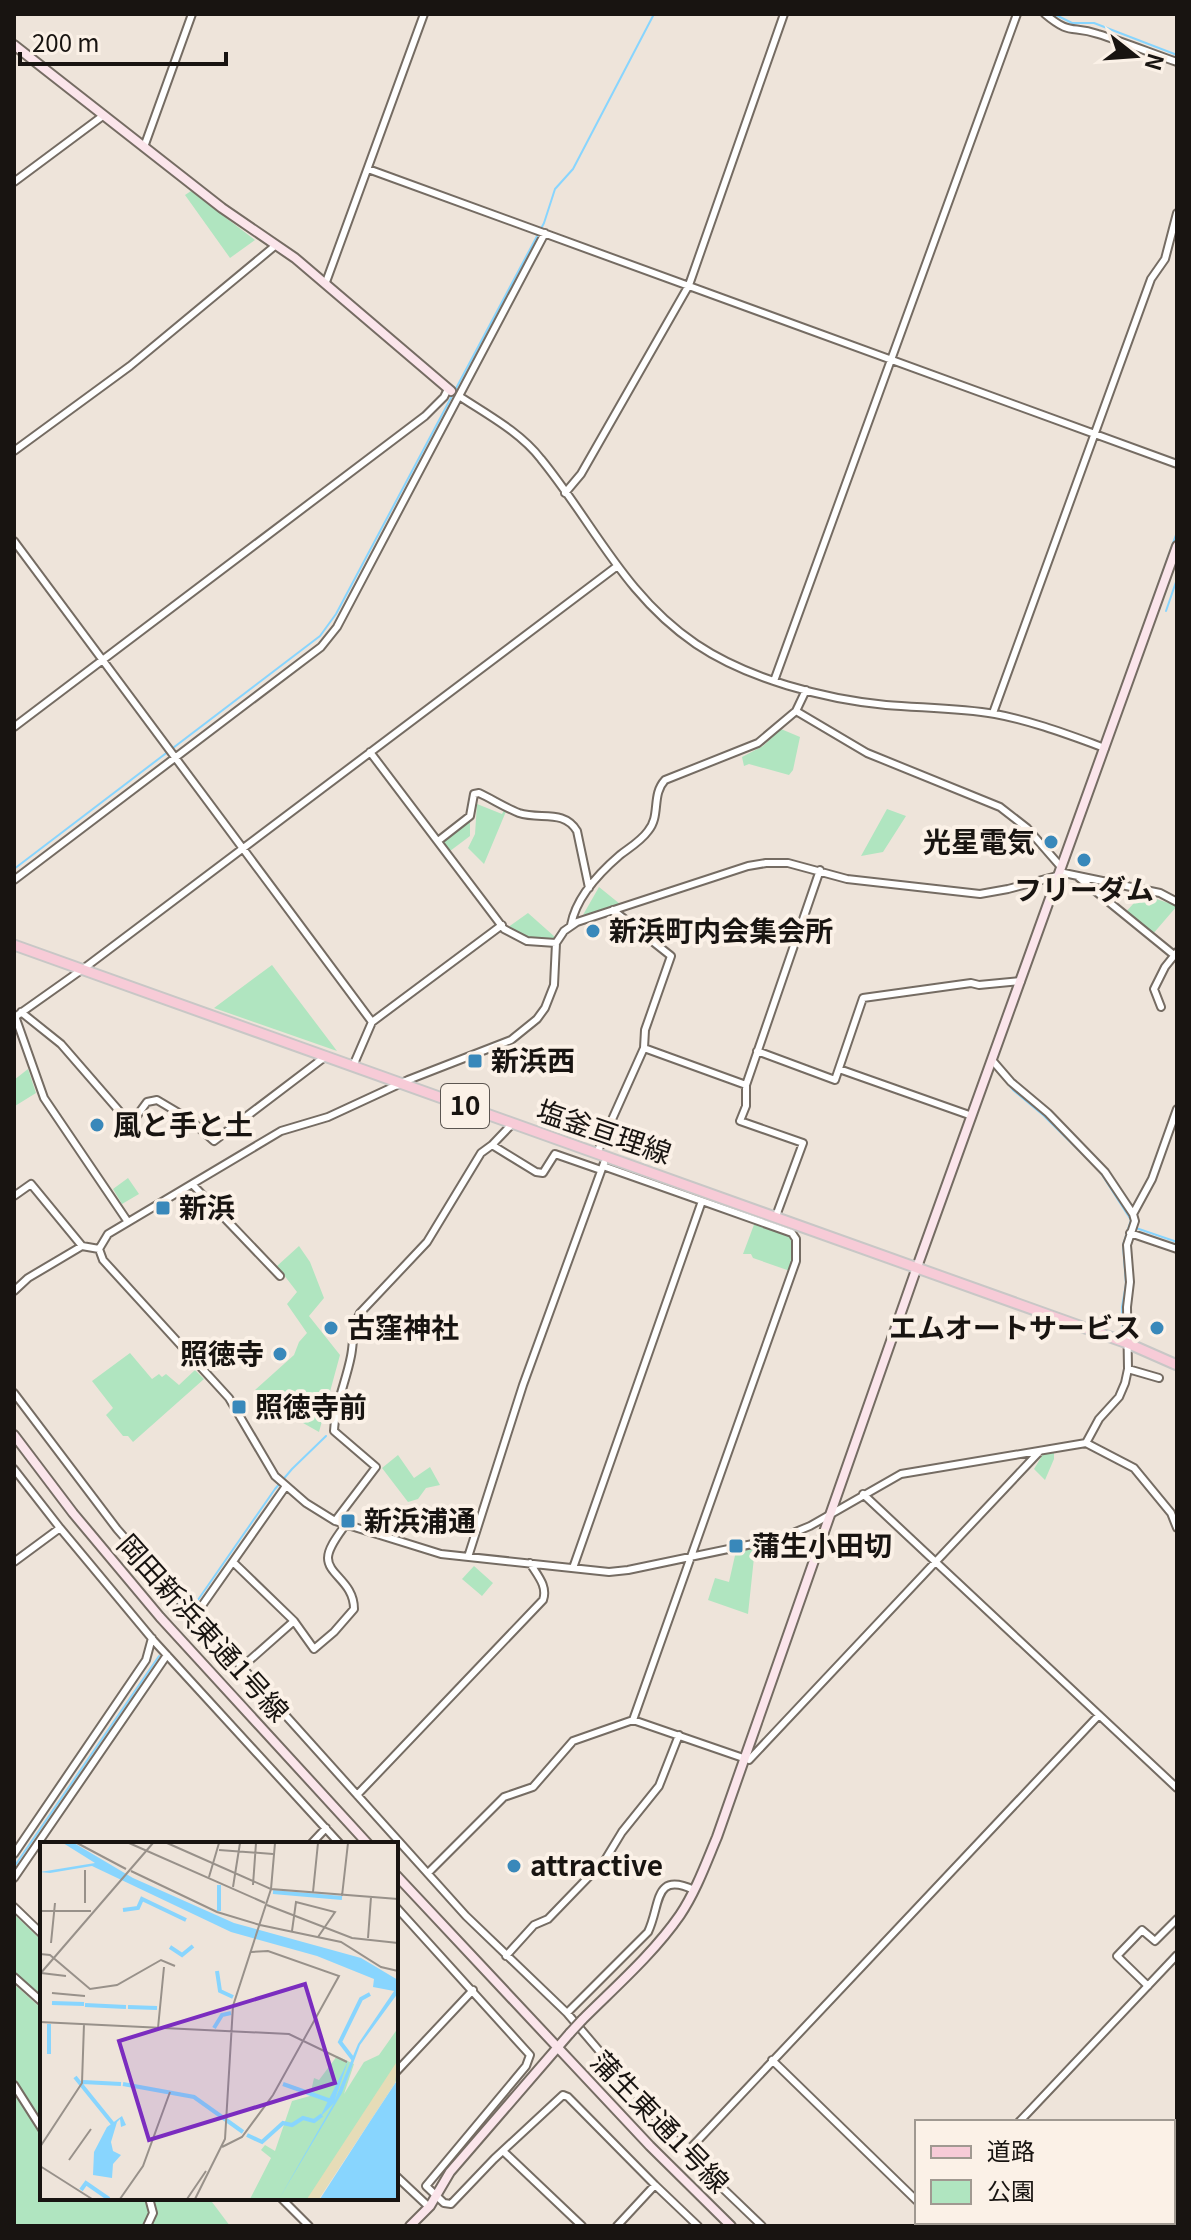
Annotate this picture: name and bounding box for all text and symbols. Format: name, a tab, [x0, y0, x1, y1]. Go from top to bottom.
scale bar	[20, 16, 226, 66]
north arrow	[1095, 16, 1175, 96]
text: 200 m	[32, 24, 100, 59]
text: N	[1138, 50, 1174, 75]
place label: 光星電気	[923, 820, 1035, 860]
marker: 光星電気	[1042, 833, 1060, 851]
marker: フリーダム	[1075, 851, 1093, 869]
place label: フリーダム	[1014, 868, 1154, 908]
place label: 新浜町内会集会所	[609, 909, 833, 949]
marker: 新浜町内会集会所	[584, 922, 602, 940]
place label: 新浜西	[491, 1039, 575, 1079]
marker: 新浜西	[466, 1052, 484, 1070]
road number: 10	[441, 1084, 489, 1128]
street label: 塩釜亘理線	[532, 1088, 677, 1172]
place label: 風と手と土	[113, 1103, 253, 1143]
marker: 風と手と土	[88, 1116, 106, 1134]
place label: 新浜	[179, 1186, 235, 1226]
marker: 新浜	[154, 1199, 172, 1217]
place label: 古窪神社	[347, 1306, 459, 1346]
place label: エムオートサービス	[889, 1306, 1141, 1346]
marker: 古窪神社	[322, 1319, 340, 1337]
marker: エムオートサービス	[1148, 1319, 1166, 1337]
place label: 照徳寺	[180, 1332, 264, 1372]
marker: 照徳寺	[271, 1345, 289, 1363]
place label: 照徳寺前	[255, 1385, 367, 1425]
marker: 照徳寺前	[230, 1398, 248, 1416]
place label: 新浜浦通	[364, 1499, 476, 1539]
marker: 新浜浦通	[339, 1512, 357, 1530]
street label: 岡田新浜東通1号線	[109, 1524, 299, 1729]
place label: 蒲生小田切	[752, 1524, 892, 1564]
marker: 蒲生小田切	[727, 1537, 745, 1555]
inset map	[40, 1842, 398, 2200]
place label: attractive	[530, 1844, 663, 1884]
marker: attractive	[505, 1857, 523, 1875]
street label: 蒲生東通1号線	[583, 2041, 740, 2201]
legend	[915, 2120, 1175, 2224]
text: 道路	[987, 2132, 1035, 2167]
text: 公園	[987, 2172, 1035, 2207]

